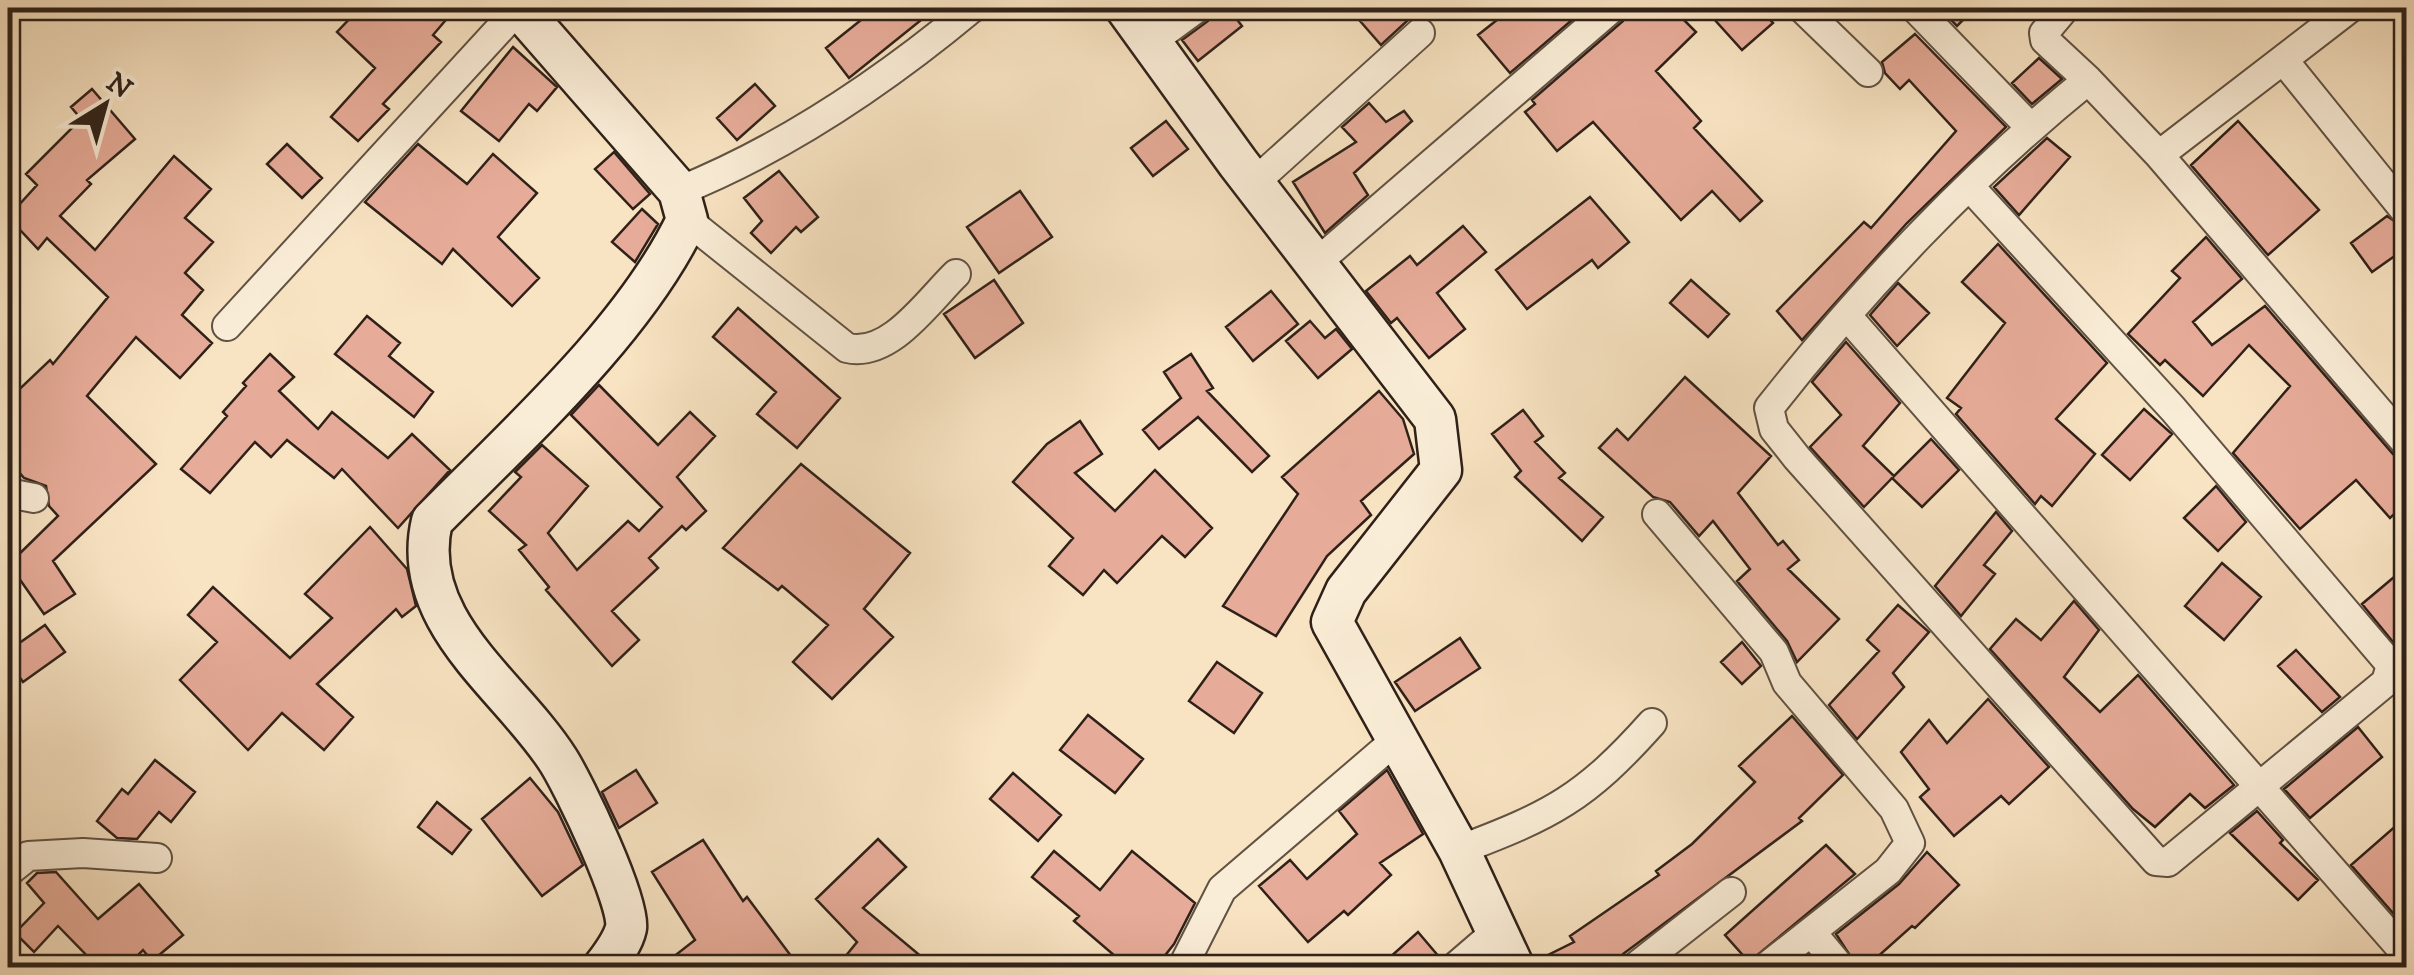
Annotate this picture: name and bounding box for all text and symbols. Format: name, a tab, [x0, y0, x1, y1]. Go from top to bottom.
north arrow	[55, 55, 155, 155]
text: N	[99, 65, 139, 107]

